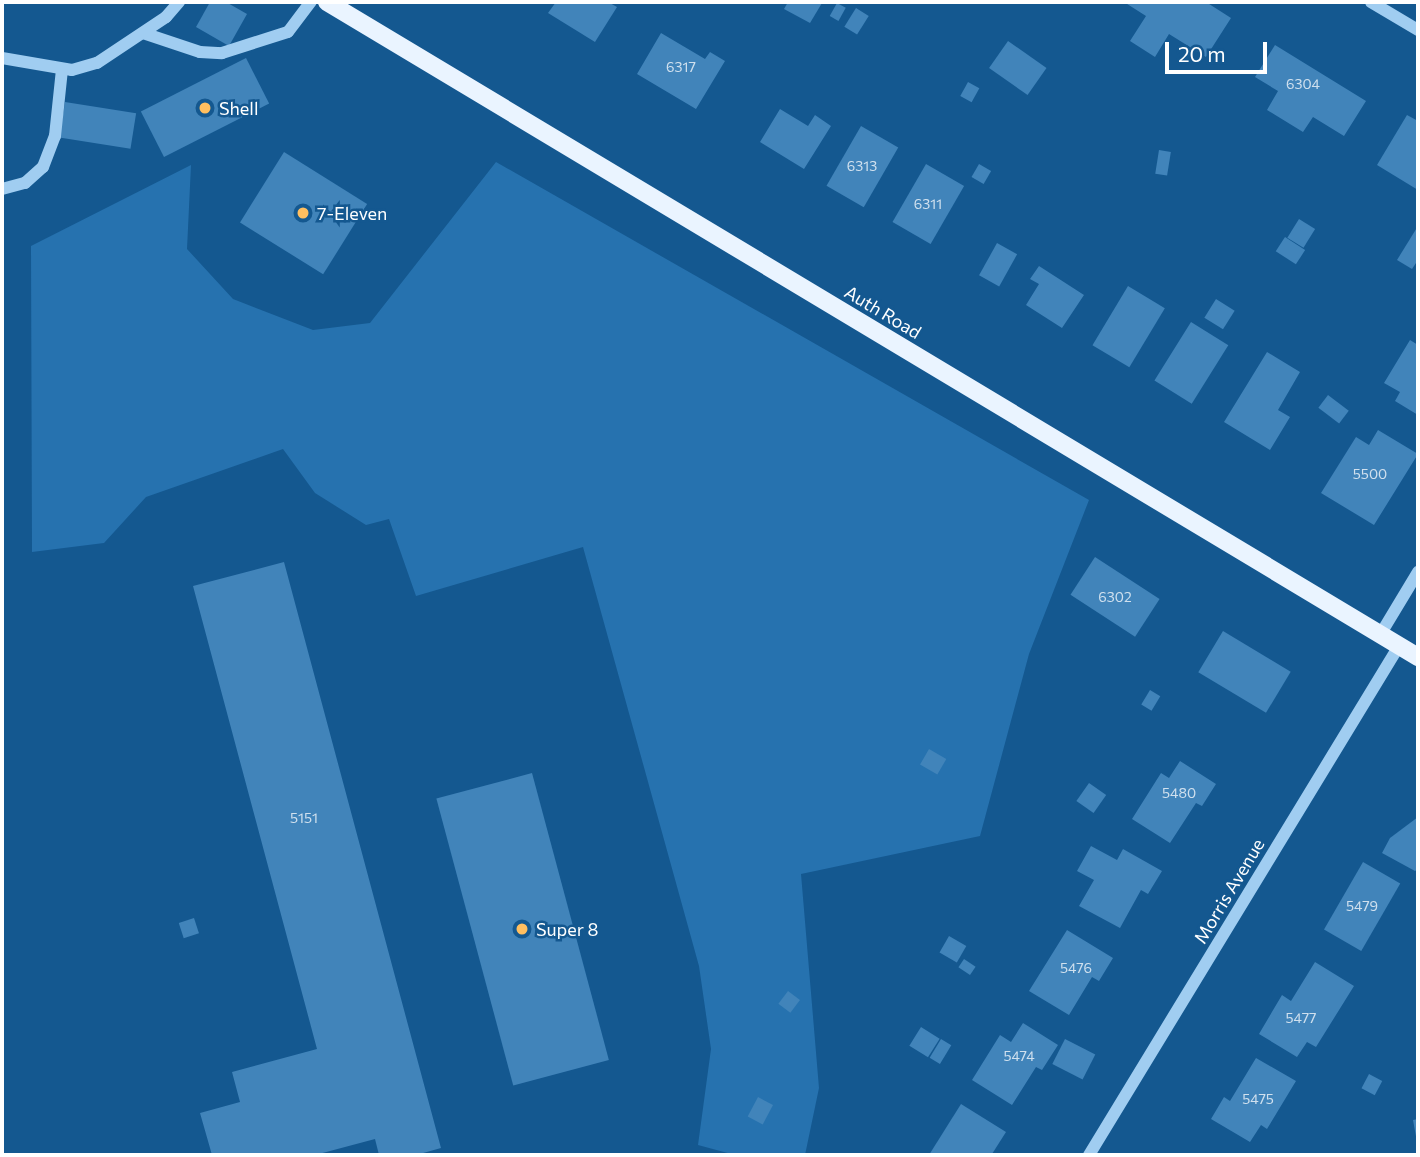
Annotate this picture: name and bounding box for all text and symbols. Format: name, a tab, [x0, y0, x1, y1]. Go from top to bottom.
scale bar	[1168, 28, 1270, 72]
text: 20 m	[1178, 41, 1226, 66]
house number: 6317	[666, 59, 696, 75]
house number: 6304	[1286, 76, 1320, 92]
place label: Shell	[219, 97, 259, 119]
marker: Shell	[197, 100, 213, 116]
house number: 6313	[847, 158, 877, 174]
house number: 6311	[914, 196, 942, 212]
place label: 7-Eleven	[317, 202, 387, 224]
marker: 7-Eleven	[295, 205, 311, 221]
street label: Auth Road	[841, 281, 925, 343]
house number: 5500	[1353, 466, 1387, 482]
house number: 6302	[1098, 589, 1132, 605]
house number: 5480	[1162, 785, 1196, 801]
house number: 5151	[290, 810, 318, 826]
street label: Morris Avenue	[1189, 835, 1269, 947]
house number: 5479	[1346, 898, 1378, 914]
place label: Super 8	[536, 918, 598, 940]
marker: Super 8	[514, 921, 530, 937]
house number: 5476	[1060, 960, 1092, 976]
house number: 5477	[1286, 1010, 1316, 1026]
house number: 5474	[1003, 1048, 1035, 1064]
house number: 5475	[1242, 1091, 1274, 1107]

